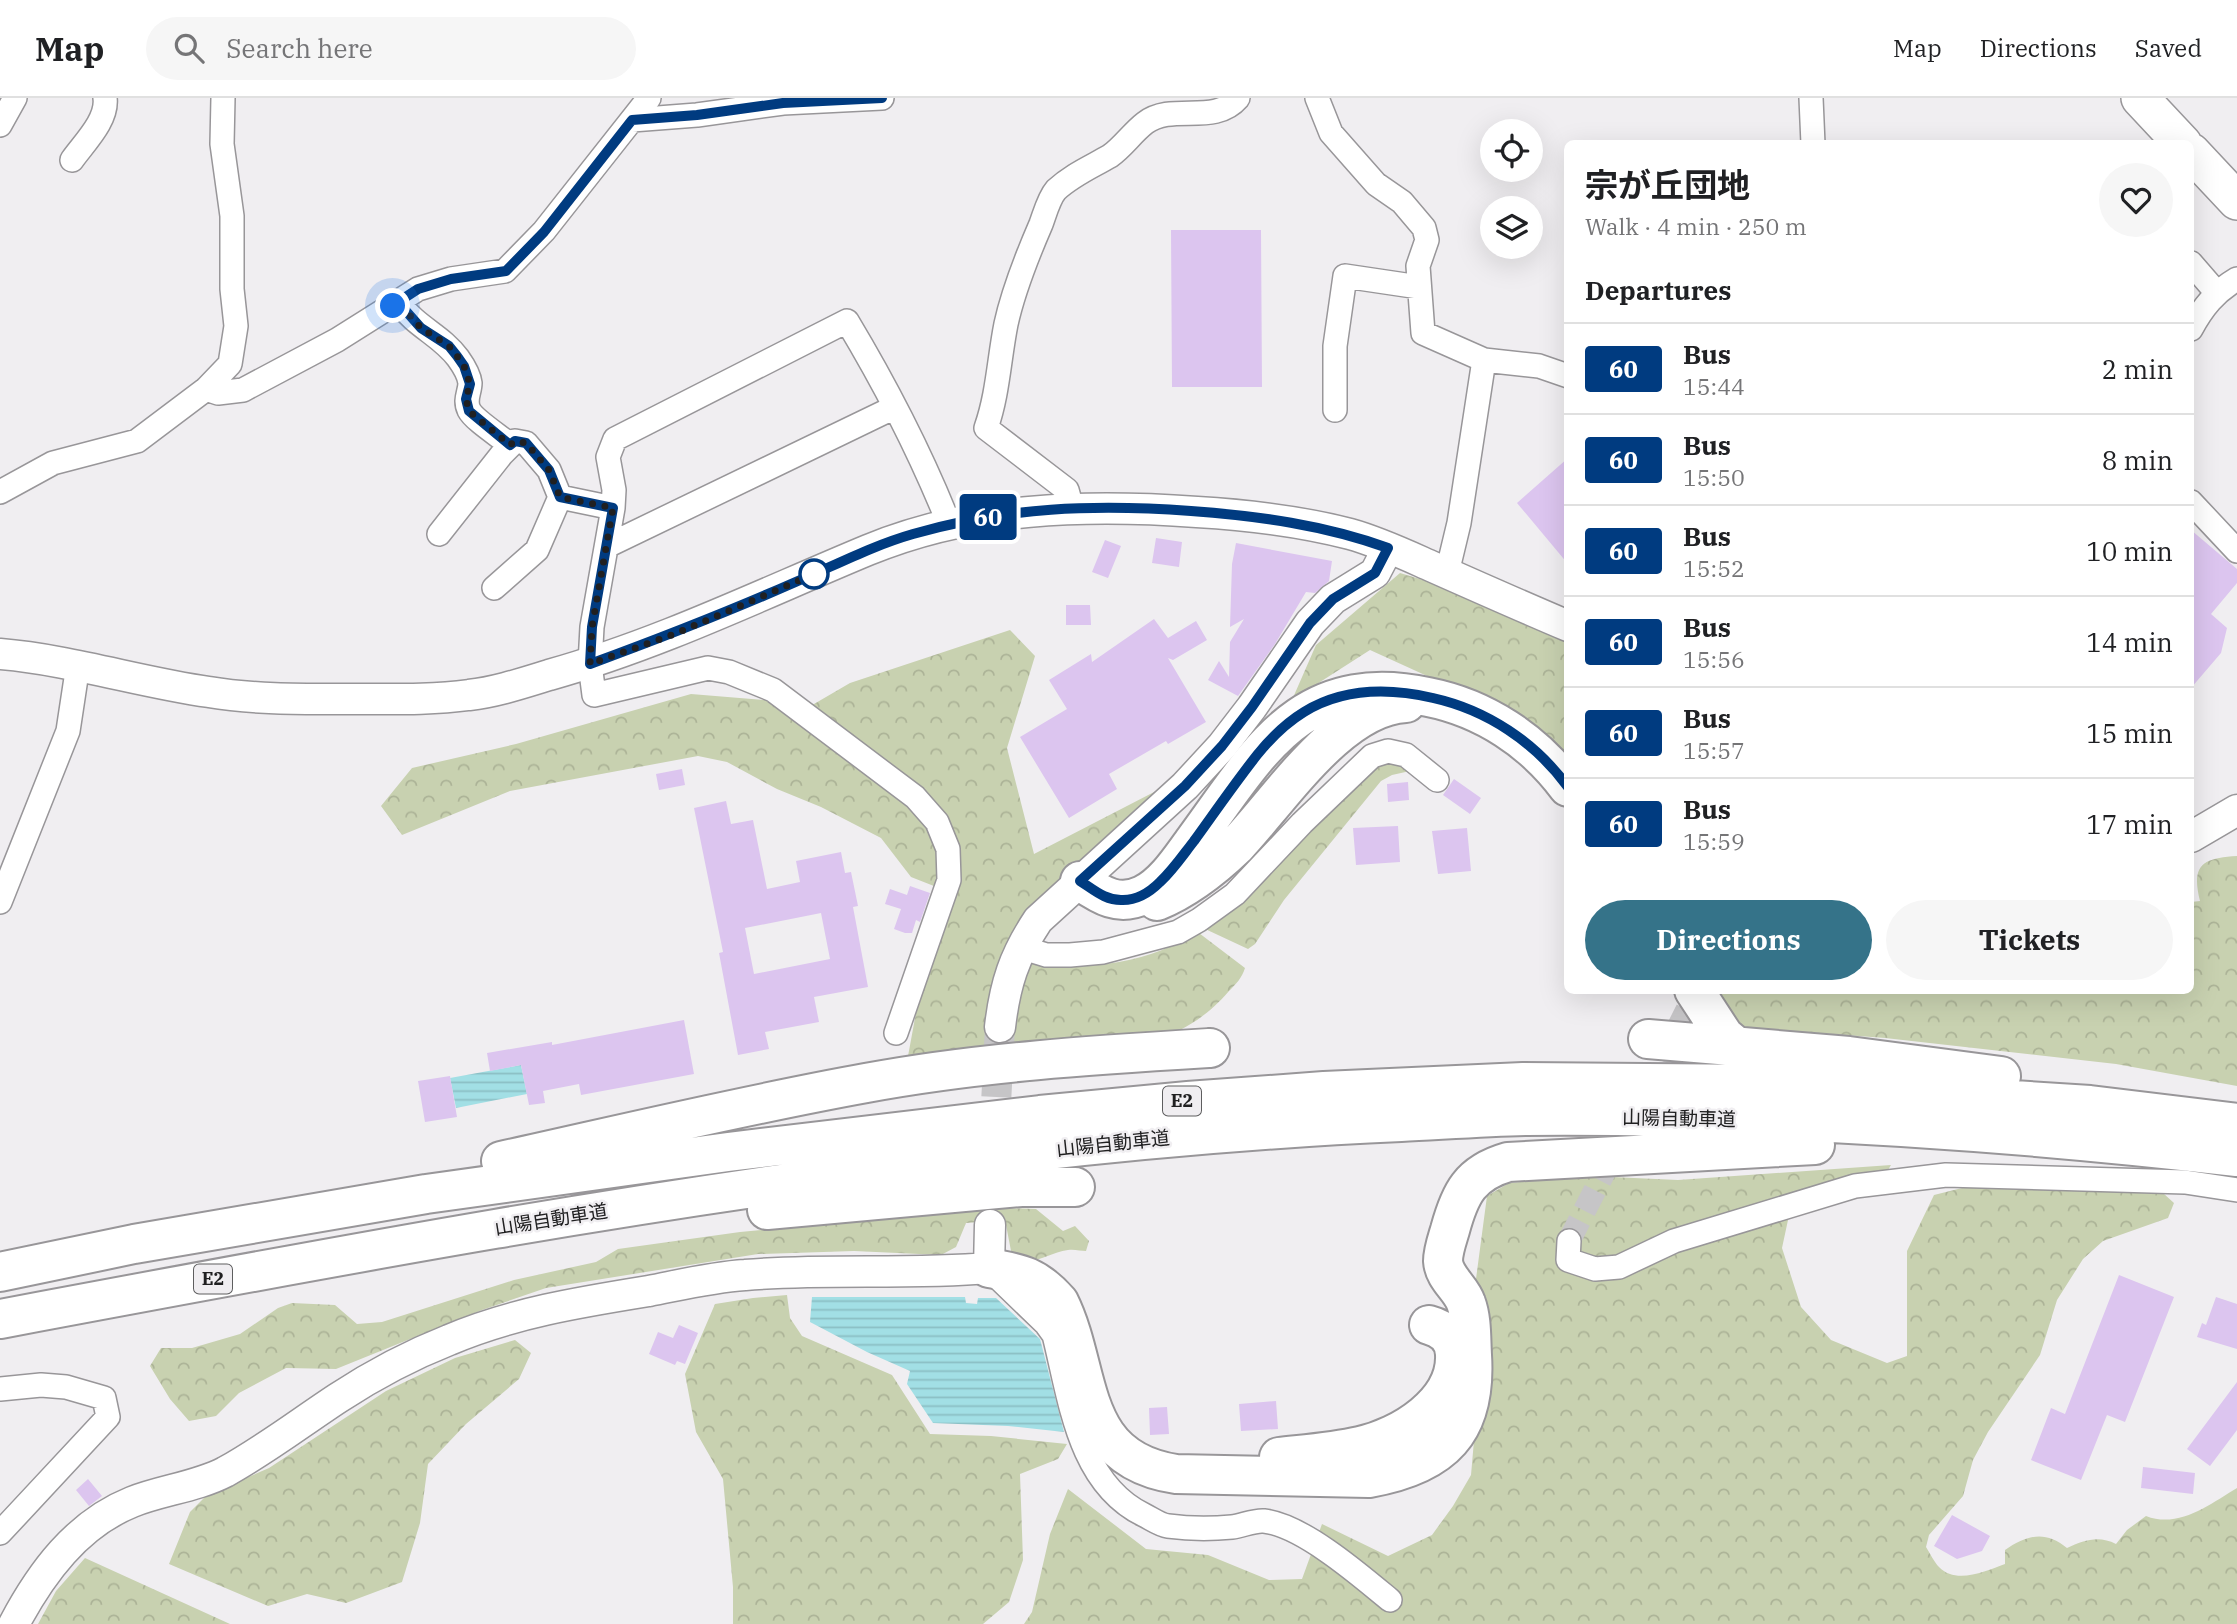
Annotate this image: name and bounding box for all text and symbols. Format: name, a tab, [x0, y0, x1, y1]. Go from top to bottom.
search box	[146, 17, 636, 80]
text: Map	[35, 27, 104, 70]
icon: search	[170, 29, 208, 67]
text: Search here	[226, 31, 373, 65]
text: Map	[1893, 32, 1942, 64]
text: Directions	[1980, 32, 2097, 64]
text: Saved	[2135, 32, 2202, 64]
map controls	[1480, 119, 1543, 259]
button: locate	[1480, 119, 1543, 182]
text: 宗が丘団地	[1585, 163, 1750, 206]
button: heart	[2099, 163, 2173, 237]
button: layers	[1480, 196, 1543, 259]
text: Walk · 4 min · 250 m	[1585, 211, 1807, 241]
text: Departures	[1585, 273, 1731, 307]
your location	[375, 288, 410, 323]
text: Bus	[1683, 337, 1731, 371]
text: 2 min	[2102, 352, 2173, 386]
text: 60	[1609, 353, 1638, 385]
text: 15:44	[1683, 371, 1745, 401]
text: Bus	[1683, 428, 1731, 462]
text: 8 min	[2102, 443, 2173, 477]
text: 60	[1609, 444, 1638, 476]
text: 15:50	[1683, 462, 1745, 492]
line badge: 60	[956, 494, 1020, 540]
text: 60	[974, 501, 1002, 533]
text: Bus	[1683, 519, 1731, 553]
text: 10 min	[2086, 534, 2173, 568]
text: 60	[1609, 535, 1638, 567]
text: 15:52	[1683, 553, 1745, 583]
unlabelled marker	[799, 559, 829, 589]
text: Bus	[1683, 610, 1731, 644]
text: 14 min	[2086, 625, 2173, 659]
text: 60	[1609, 626, 1638, 658]
text: 15:56	[1683, 644, 1745, 674]
text: Bus	[1683, 701, 1731, 735]
text: 15 min	[2086, 716, 2173, 750]
text: 60	[1609, 717, 1638, 749]
text: 15:57	[1683, 735, 1745, 765]
text: Bus	[1683, 792, 1731, 826]
text: 17 min	[2086, 807, 2173, 841]
text: 60	[1609, 808, 1638, 840]
text: 15:59	[1683, 826, 1745, 856]
button: Directions	[1585, 900, 1872, 980]
button: Tickets	[1886, 900, 2173, 980]
road number: E2	[1163, 1086, 1201, 1116]
street label: 山陽自動車道	[1622, 1105, 1736, 1131]
street label: 山陽自動車道	[1055, 1125, 1171, 1161]
street label: 山陽自動車道	[493, 1198, 609, 1240]
road number: E2	[194, 1264, 232, 1294]

